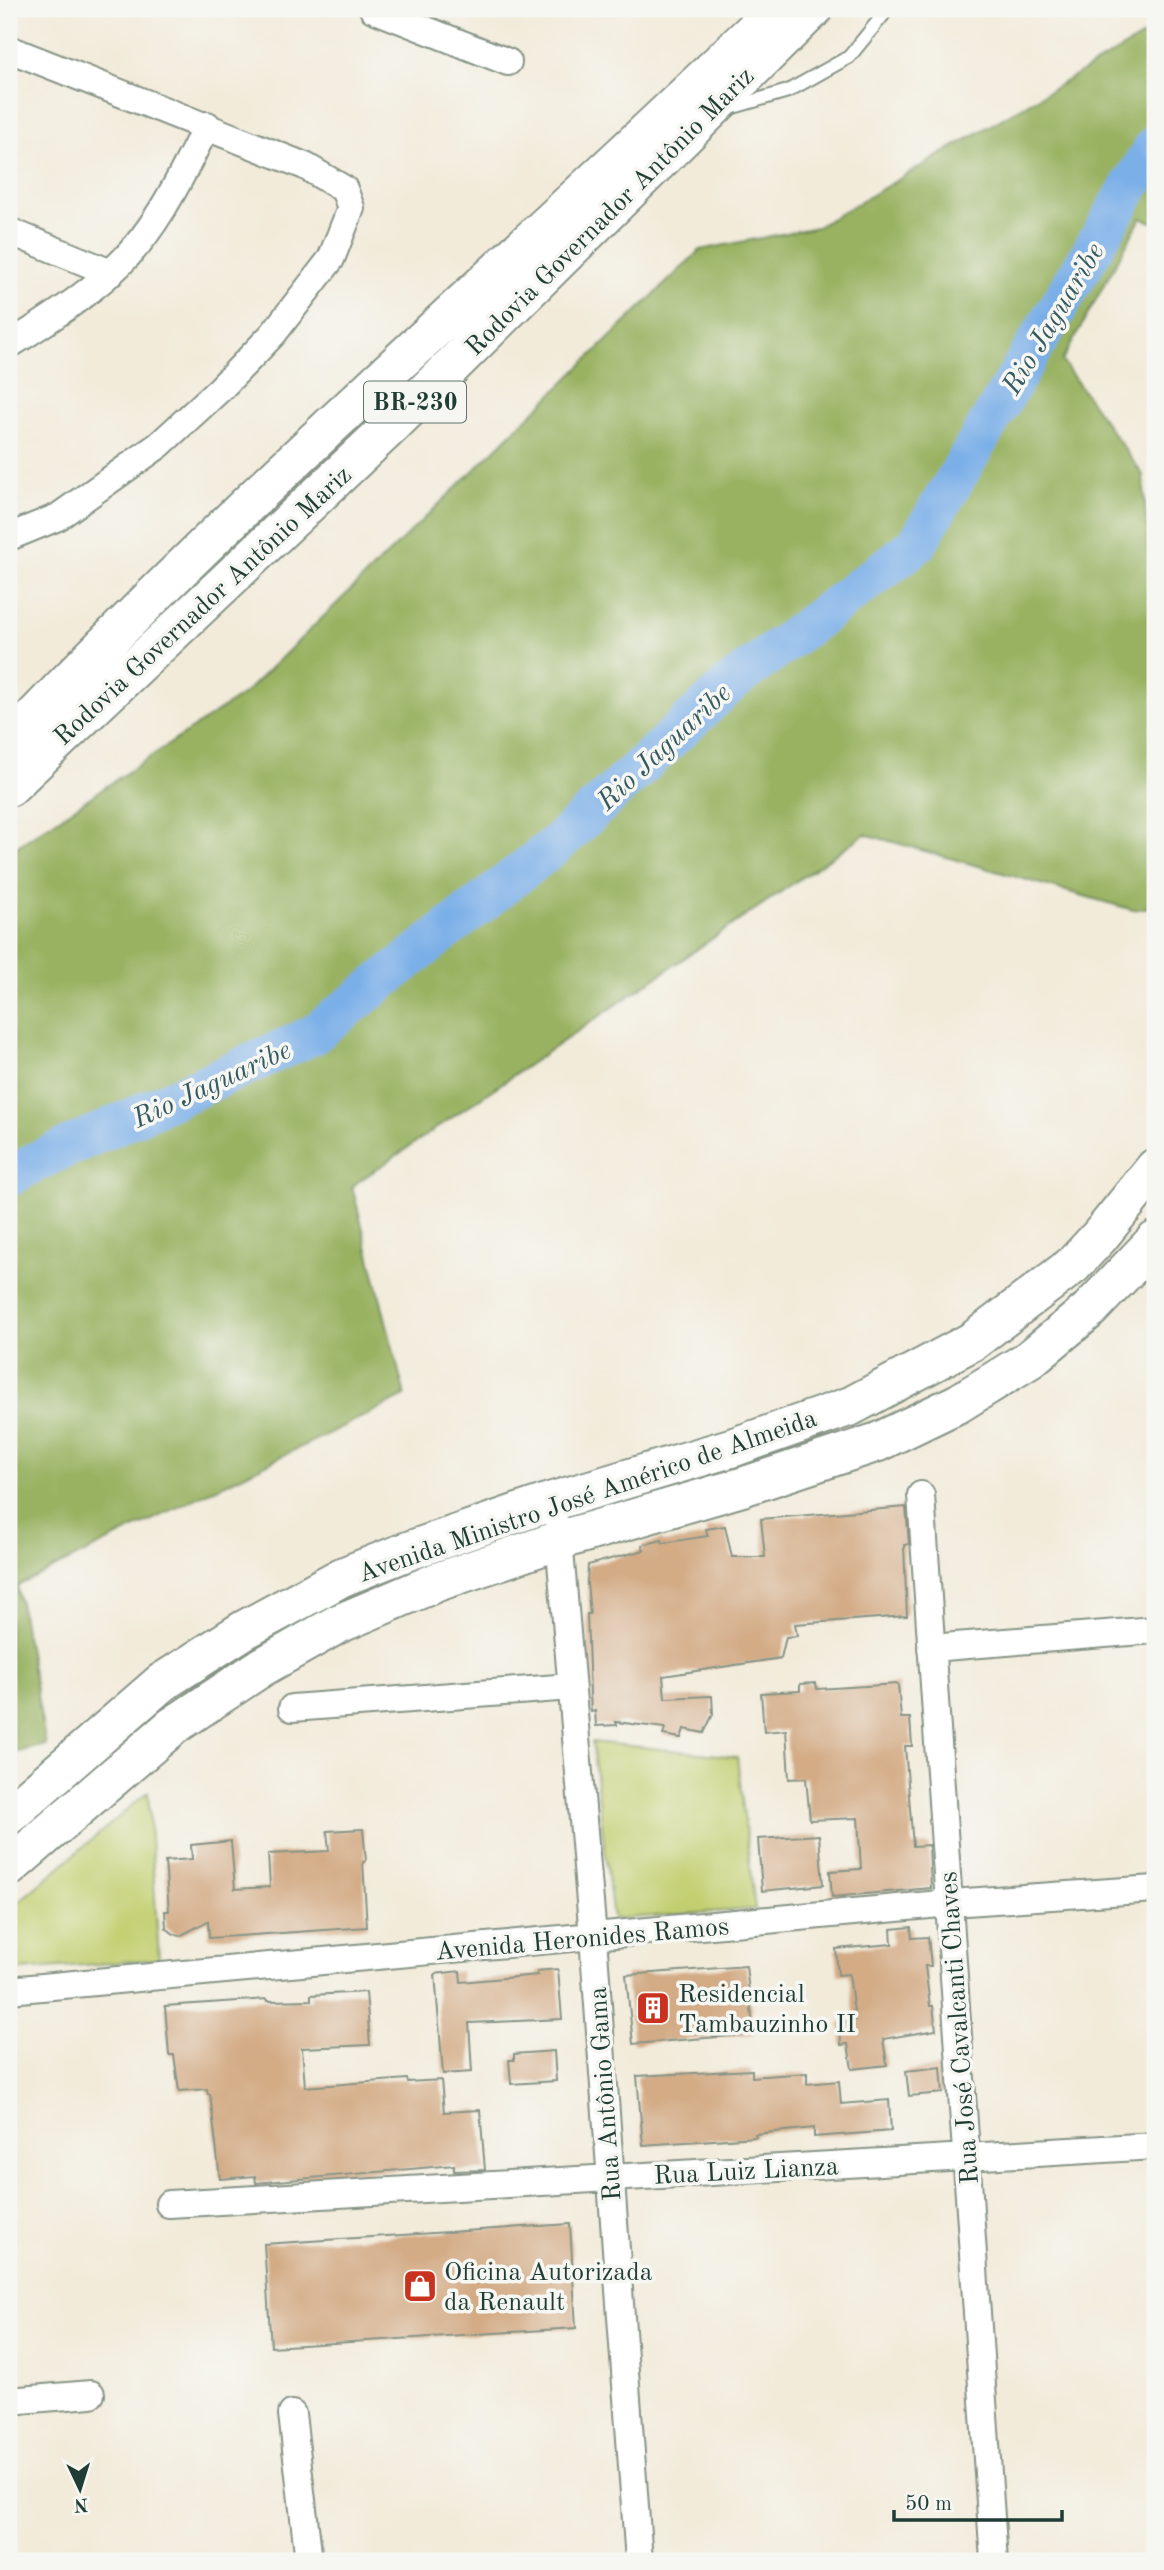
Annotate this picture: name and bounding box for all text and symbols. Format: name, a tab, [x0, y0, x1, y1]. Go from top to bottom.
street label: Rodovia Governador Antônio Mariz	[461, 63, 759, 361]
water label: Rio Jaguaribe	[998, 239, 1111, 401]
road number: BR-230	[364, 382, 466, 422]
street label: Rodovia Governador Antônio Mariz	[50, 462, 357, 751]
water label: Rio Jaguaribe	[592, 680, 737, 817]
water label: Rio Jaguaribe	[128, 1037, 296, 1135]
street label: Avenida Ministro José Américo de Almeida	[355, 1406, 821, 1588]
street label: Rua José Cavalcanti Chaves	[936, 1871, 984, 2185]
street label: Avenida Heronides Ramos	[434, 1914, 730, 1966]
place label: Residencial Tambauzinho II	[678, 1982, 856, 2038]
street label: Rua Antônio Gama	[586, 1986, 626, 2202]
building icon: Residencial Tambauzinho II	[634, 1989, 672, 2027]
street label: Rua Luiz Lianza	[653, 2154, 839, 2190]
place label: Oficina Autorizada da Renault	[444, 2260, 653, 2316]
shop icon: Oficina Autorizada da Renault	[401, 2267, 439, 2305]
north arrow	[46, 2454, 116, 2524]
scale bar	[894, 2479, 1062, 2523]
text: N	[73, 2493, 89, 2513]
text: 50 m	[905, 2494, 952, 2515]

